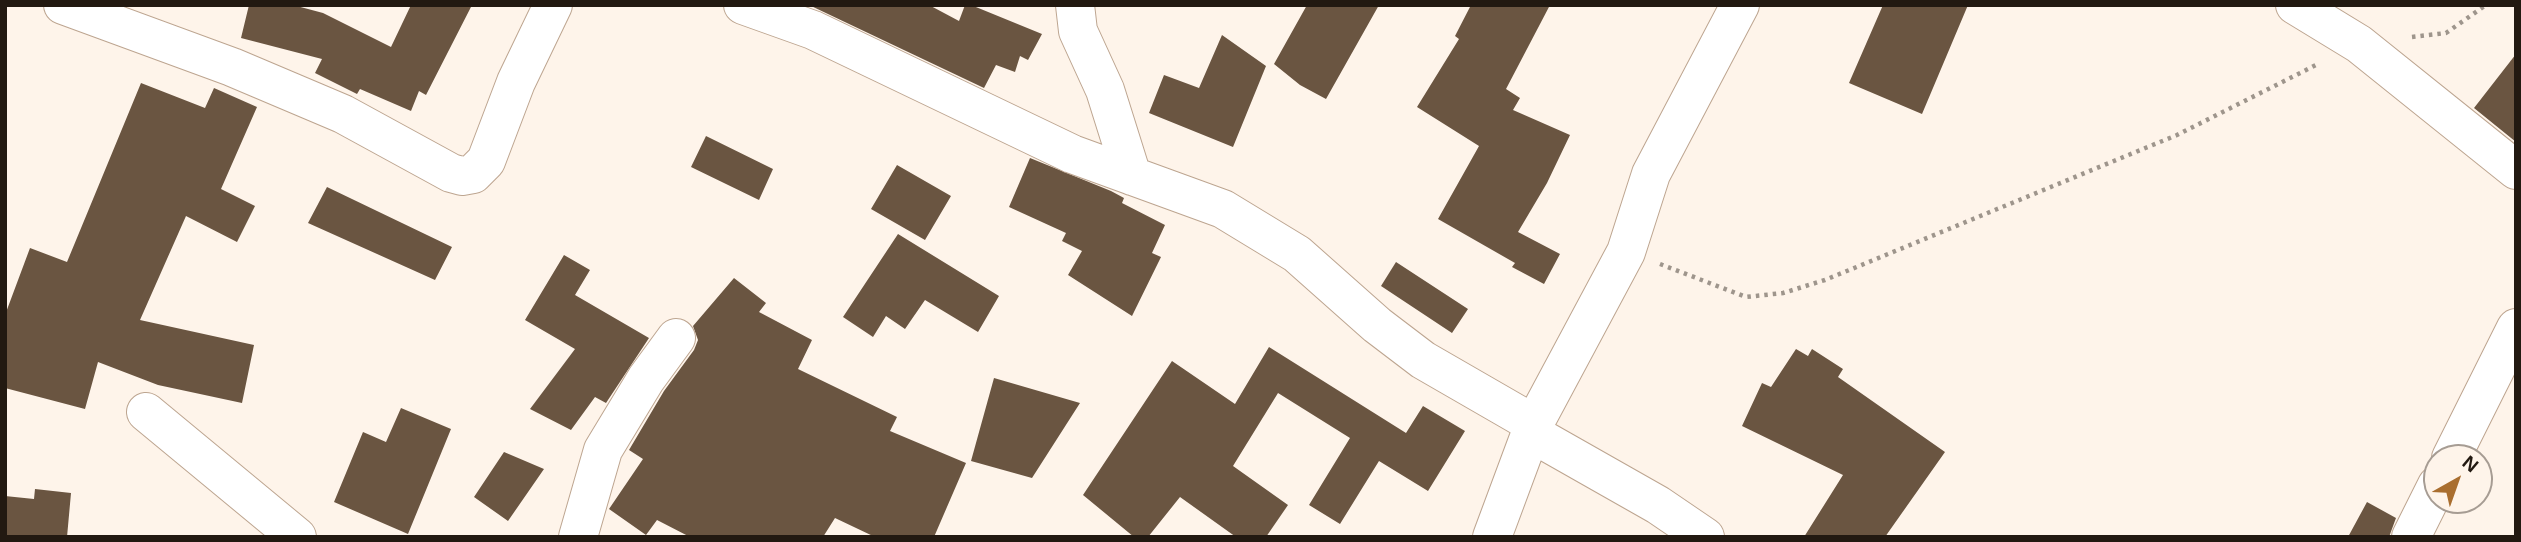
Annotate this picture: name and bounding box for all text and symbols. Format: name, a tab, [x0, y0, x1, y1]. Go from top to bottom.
north arrow	[2423, 444, 2493, 514]
text: N	[2459, 452, 2483, 477]

